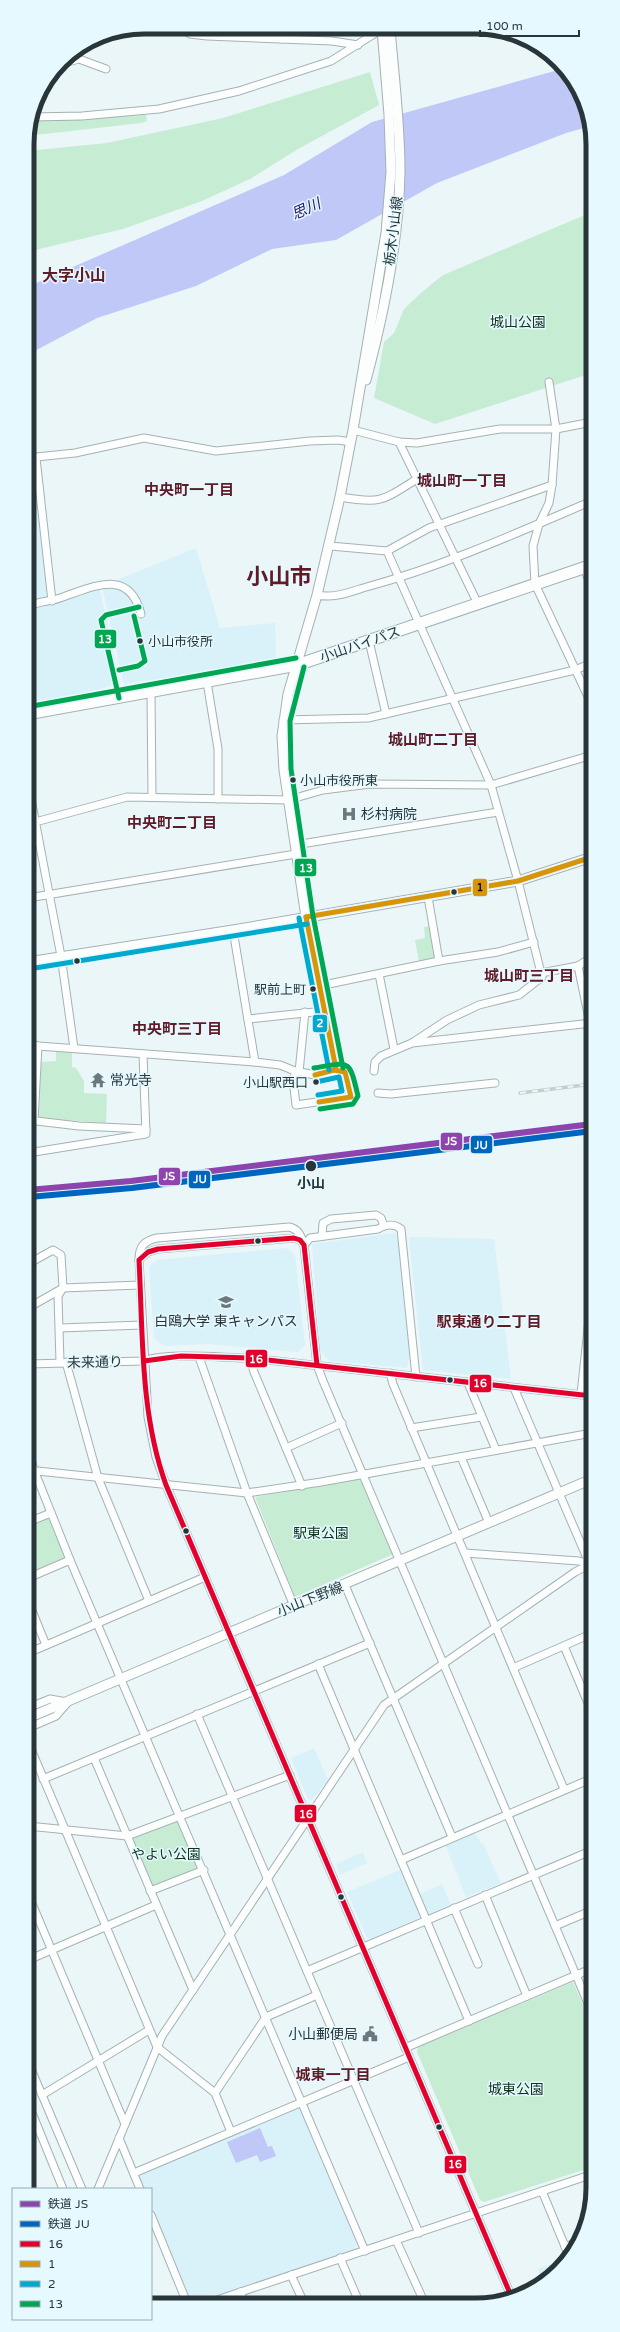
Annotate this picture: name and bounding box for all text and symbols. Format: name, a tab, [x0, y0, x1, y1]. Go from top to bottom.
scale bar	[480, 12, 579, 38]
text: 100 m	[486, 19, 523, 33]
water label: 思川	[289, 194, 325, 223]
street label: 栃木小山線	[381, 195, 406, 267]
district label: 大字小山	[42, 266, 106, 286]
park label: 城山公園	[490, 314, 546, 331]
district label: 城山町一丁目	[417, 472, 507, 490]
district label: 中央町一丁目	[144, 481, 234, 499]
district label: 小山市	[246, 564, 312, 590]
street label: 小山バイパス	[318, 623, 403, 666]
line badge: 13	[94, 629, 117, 649]
text: 13	[98, 633, 112, 646]
place label: 小山市役所	[148, 634, 213, 650]
marker: 小山市役所	[135, 636, 145, 646]
district label: 城山町二丁目	[388, 731, 478, 749]
place label: 小山市役所東	[300, 773, 378, 789]
marker: 小山市役所東	[288, 775, 298, 785]
hospital icon: 杉村病院	[340, 805, 358, 823]
place label: 杉村病院	[361, 806, 417, 823]
district label: 中央町二丁目	[127, 814, 217, 832]
line badge: 13	[294, 858, 317, 877]
text: 13	[299, 862, 313, 875]
line badge: 1	[472, 878, 488, 897]
text: 1	[477, 881, 484, 894]
unlabelled marker	[449, 887, 459, 897]
unlabelled marker	[72, 956, 82, 966]
district label: 城山町三丁目	[484, 967, 574, 985]
place label: 駅前上町	[254, 982, 306, 998]
marker: 駅前上町	[308, 984, 318, 994]
line badge: 2	[312, 1014, 328, 1033]
text: 2	[317, 1017, 324, 1030]
district label: 中央町三丁目	[132, 1020, 222, 1038]
temple icon: 常光寺	[89, 1071, 107, 1089]
place label: 常光寺	[110, 1072, 152, 1089]
place label: 小山駅西口	[243, 1075, 308, 1091]
marker: 小山駅西口	[311, 1077, 321, 1087]
line badge: JS	[440, 1132, 463, 1151]
text: JS	[444, 1135, 457, 1148]
line badge: JU	[470, 1135, 493, 1154]
text: JU	[473, 1139, 488, 1152]
marker: 小山	[304, 1159, 318, 1173]
line badge: JS	[158, 1167, 181, 1186]
text: JS	[162, 1170, 175, 1183]
line badge: JU	[188, 1170, 211, 1189]
text: JU	[192, 1173, 207, 1186]
place label: 小山	[297, 1175, 325, 1192]
unlabelled marker	[253, 1236, 263, 1246]
school or university icon: 白鴎大学 東キャンパス	[217, 1293, 235, 1311]
place label: 白鴎大学 東キャンパス	[154, 1313, 298, 1330]
district label: 駅東通り二丁目	[436, 1313, 542, 1331]
line badge: 16	[245, 1349, 268, 1368]
text: 16	[249, 1353, 263, 1366]
street label: 未来通り	[67, 1354, 123, 1371]
line badge: 16	[469, 1374, 492, 1393]
unlabelled marker	[445, 1375, 455, 1385]
text: 16	[473, 1377, 487, 1390]
park label: 駅東公園	[293, 1525, 349, 1542]
unlabelled marker	[181, 1526, 191, 1536]
street label: 小山下野線	[275, 1578, 346, 1620]
line badge: 16	[294, 1804, 317, 1823]
text: 16	[299, 1808, 313, 1821]
park label: やよい公園	[131, 1846, 201, 1863]
unlabelled marker	[336, 1892, 346, 1902]
public building icon: 小山郵便局	[361, 2025, 379, 2043]
place label: 小山郵便局	[288, 2026, 358, 2043]
district label: 城東一丁目	[295, 2066, 371, 2084]
park label: 城東公園	[488, 2081, 544, 2098]
unlabelled marker	[434, 2122, 444, 2132]
line badge: 16	[444, 2155, 467, 2174]
text: 16	[448, 2158, 462, 2171]
legend	[12, 2188, 152, 2320]
text: 鉄道 JS	[48, 2197, 88, 2211]
text: 鉄道 JU	[48, 2217, 90, 2231]
text: 16	[48, 2237, 63, 2251]
text: 1	[48, 2257, 56, 2271]
text: 2	[48, 2277, 56, 2291]
text: 13	[48, 2297, 63, 2311]

